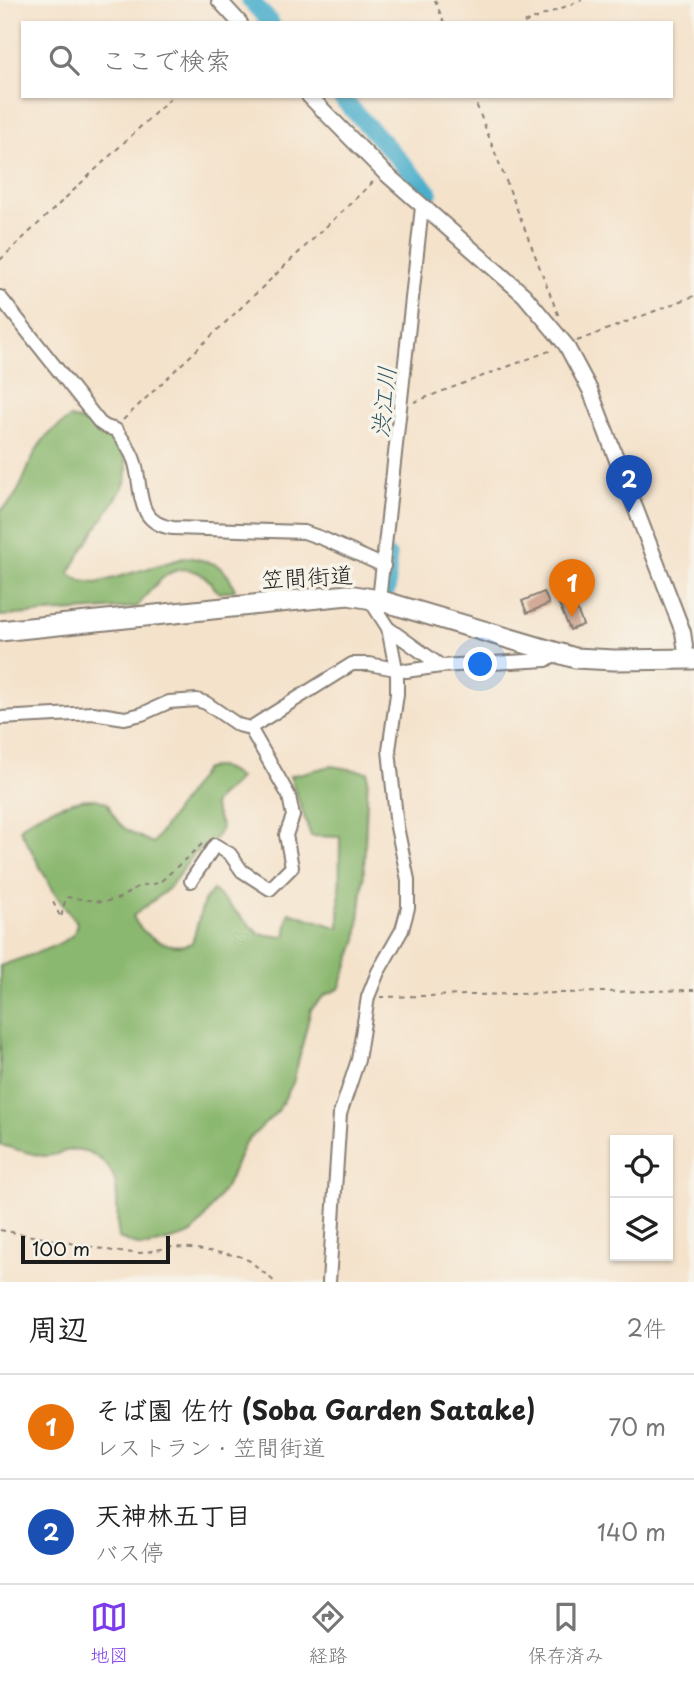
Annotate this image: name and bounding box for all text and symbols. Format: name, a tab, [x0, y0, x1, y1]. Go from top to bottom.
search box	[21, 21, 673, 98]
text: ここで検索	[101, 40, 231, 79]
icon: search	[45, 41, 83, 79]
water label: 渋江川	[360, 364, 404, 440]
pin: 2	[606, 455, 652, 513]
street label: 笠間街道	[260, 556, 354, 596]
pin: 1	[549, 559, 595, 617]
your location	[463, 647, 497, 681]
map controls	[610, 1135, 673, 1261]
button: locate	[610, 1135, 673, 1198]
button: layers	[610, 1198, 673, 1261]
scale bar	[21, 1233, 170, 1265]
text: 100 m	[32, 1234, 90, 1262]
text: 周辺	[28, 1305, 88, 1350]
text: 2件	[627, 1310, 666, 1345]
text: そば園 佐竹 (Soba Garden Satake)	[95, 1390, 536, 1429]
text: 1	[46, 1409, 57, 1444]
text: 70 m	[608, 1409, 666, 1444]
text: レストラン · 笠間街道	[95, 1429, 325, 1464]
text: 天神林五丁目	[95, 1495, 251, 1534]
text: 2	[43, 1514, 59, 1549]
text: 140 m	[597, 1514, 666, 1549]
text: バス停	[95, 1534, 164, 1569]
tab: 地図	[90, 1598, 128, 1668]
tab: 経路	[309, 1598, 347, 1668]
tab: 保存済み	[528, 1598, 604, 1668]

